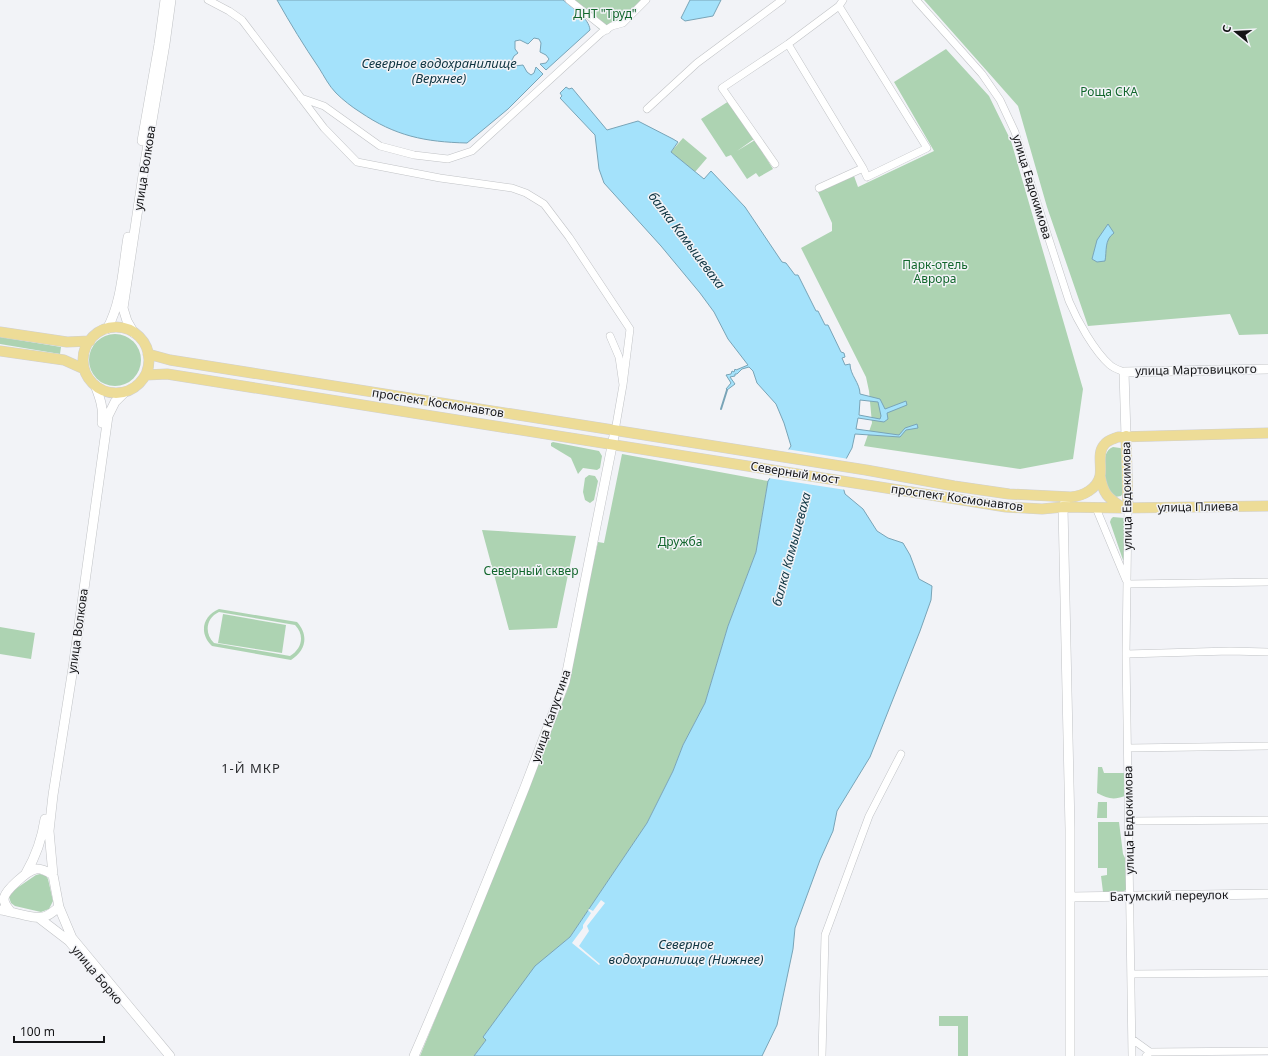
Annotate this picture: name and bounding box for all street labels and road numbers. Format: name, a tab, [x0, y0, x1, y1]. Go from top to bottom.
street label: улица Волкова	[129, 124, 160, 212]
street label: улица Евдокимова	[1008, 132, 1056, 241]
street label: улица Мартовицкого	[1135, 360, 1257, 379]
street label: проспект Космонавтов	[371, 384, 505, 421]
street label: улица Евдокимова	[1117, 442, 1136, 550]
street label: Северный мост	[749, 457, 841, 488]
street label: проспект Космонавтов	[890, 480, 1024, 515]
street label: улица Плиева	[1158, 497, 1238, 516]
street label: улица Волкова	[63, 587, 92, 675]
street label: улица Капустина	[527, 667, 574, 765]
street label: улица Евдокимова	[1119, 766, 1138, 874]
street label: Батумский переулок	[1110, 886, 1229, 905]
street label: улица Борко	[68, 942, 127, 1008]

